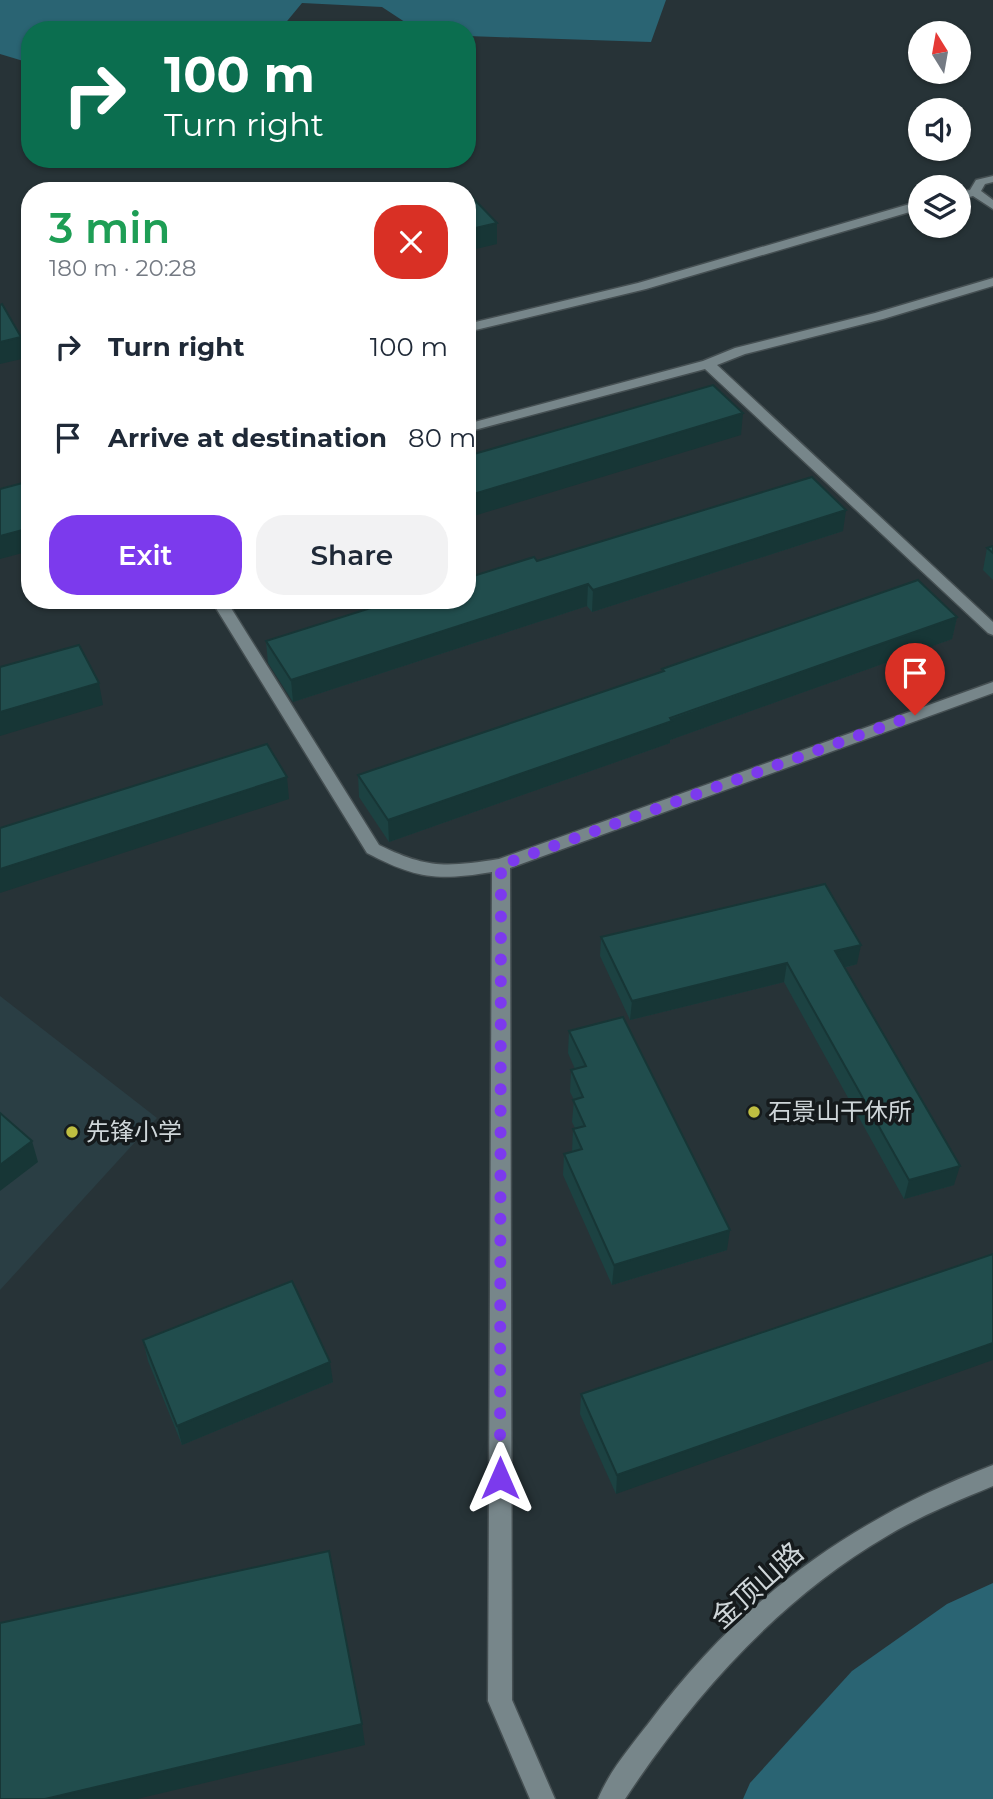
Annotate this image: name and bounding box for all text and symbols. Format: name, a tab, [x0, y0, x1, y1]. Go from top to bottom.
north arrow	[908, 21, 971, 84]
map controls	[908, 21, 971, 238]
text: 100 m	[164, 45, 315, 104]
icon: right	[49, 49, 140, 140]
button: sound	[908, 98, 971, 161]
text: Turn right	[164, 105, 324, 144]
button: layers	[908, 175, 971, 238]
text: 3 min	[49, 202, 170, 254]
button: close	[374, 205, 448, 279]
text: 180 m · 20:28	[49, 254, 196, 282]
icon: right	[49, 328, 87, 366]
text: Turn right	[108, 331, 244, 363]
text: 100 m	[370, 331, 448, 363]
icon: arrive	[49, 419, 87, 457]
text: Arrive at destination	[108, 422, 387, 454]
text: 80 m	[408, 422, 476, 454]
button: Exit	[49, 515, 242, 595]
button: Share	[256, 515, 448, 595]
pin	[885, 643, 945, 715]
icon: arrive	[896, 654, 934, 692]
place label: 石景山干休所	[768, 1097, 912, 1126]
marker: 石景山干休所	[746, 1104, 762, 1120]
place label: 先锋小学	[86, 1117, 182, 1146]
marker: 先锋小学	[64, 1124, 80, 1140]
position arrow	[463, 1441, 537, 1515]
street label: 金顶山路	[704, 1535, 810, 1635]

